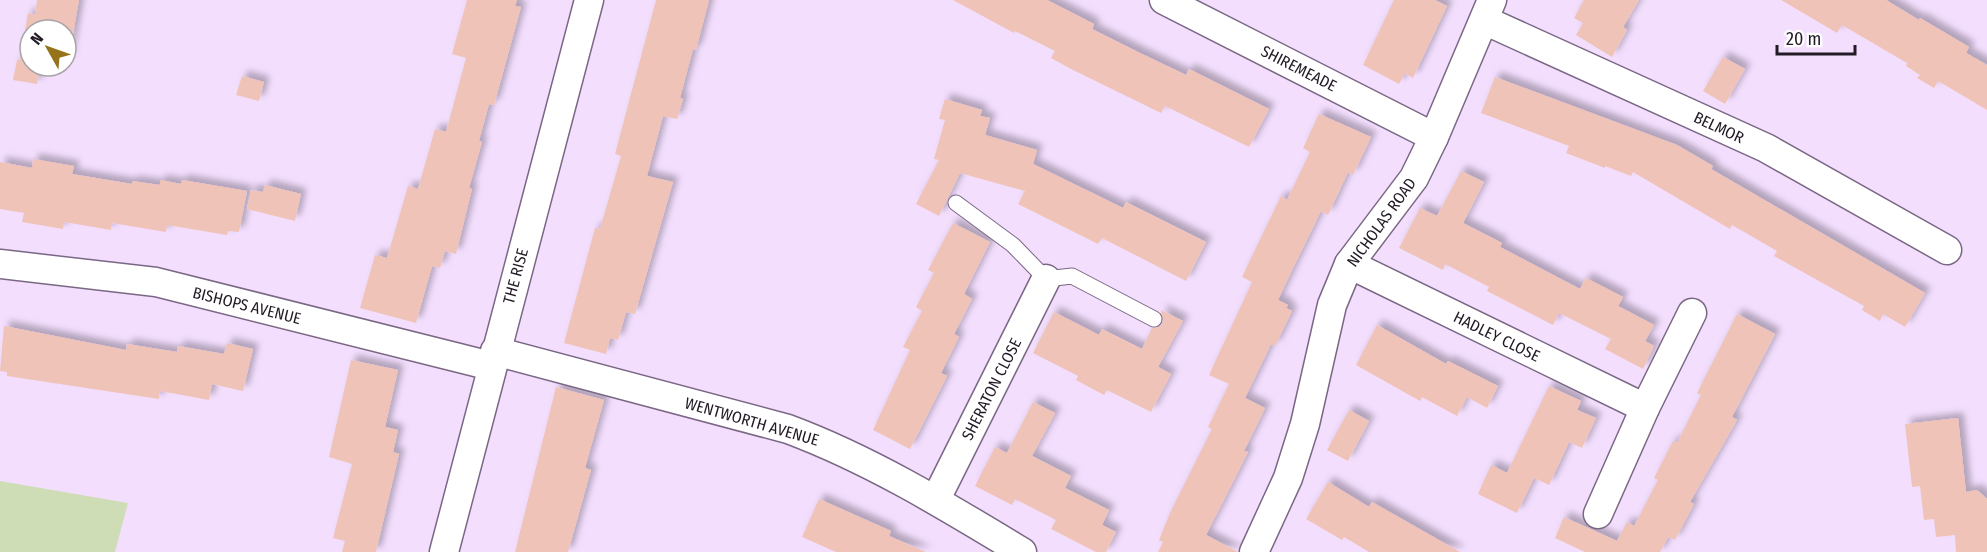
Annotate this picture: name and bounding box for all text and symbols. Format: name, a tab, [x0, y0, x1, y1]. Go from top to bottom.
north arrow	[18, 18, 78, 78]
scale bar	[1777, 18, 1855, 56]
text: 20 m	[1786, 28, 1821, 50]
text: N	[27, 29, 47, 48]
street label: SHIREMEADE	[1258, 41, 1340, 96]
street label: BELMOR	[1691, 108, 1747, 147]
street label: NICHOLAS ROAD	[1343, 174, 1420, 270]
street label: THE RISE	[499, 246, 532, 306]
street label: BISHOPS AVENUE	[191, 283, 303, 328]
street label: HADLEY CLOSE	[1451, 307, 1543, 366]
street label: SHERATON CLOSE	[958, 335, 1025, 443]
street label: WENTWORTH AVENUE	[683, 393, 821, 450]

